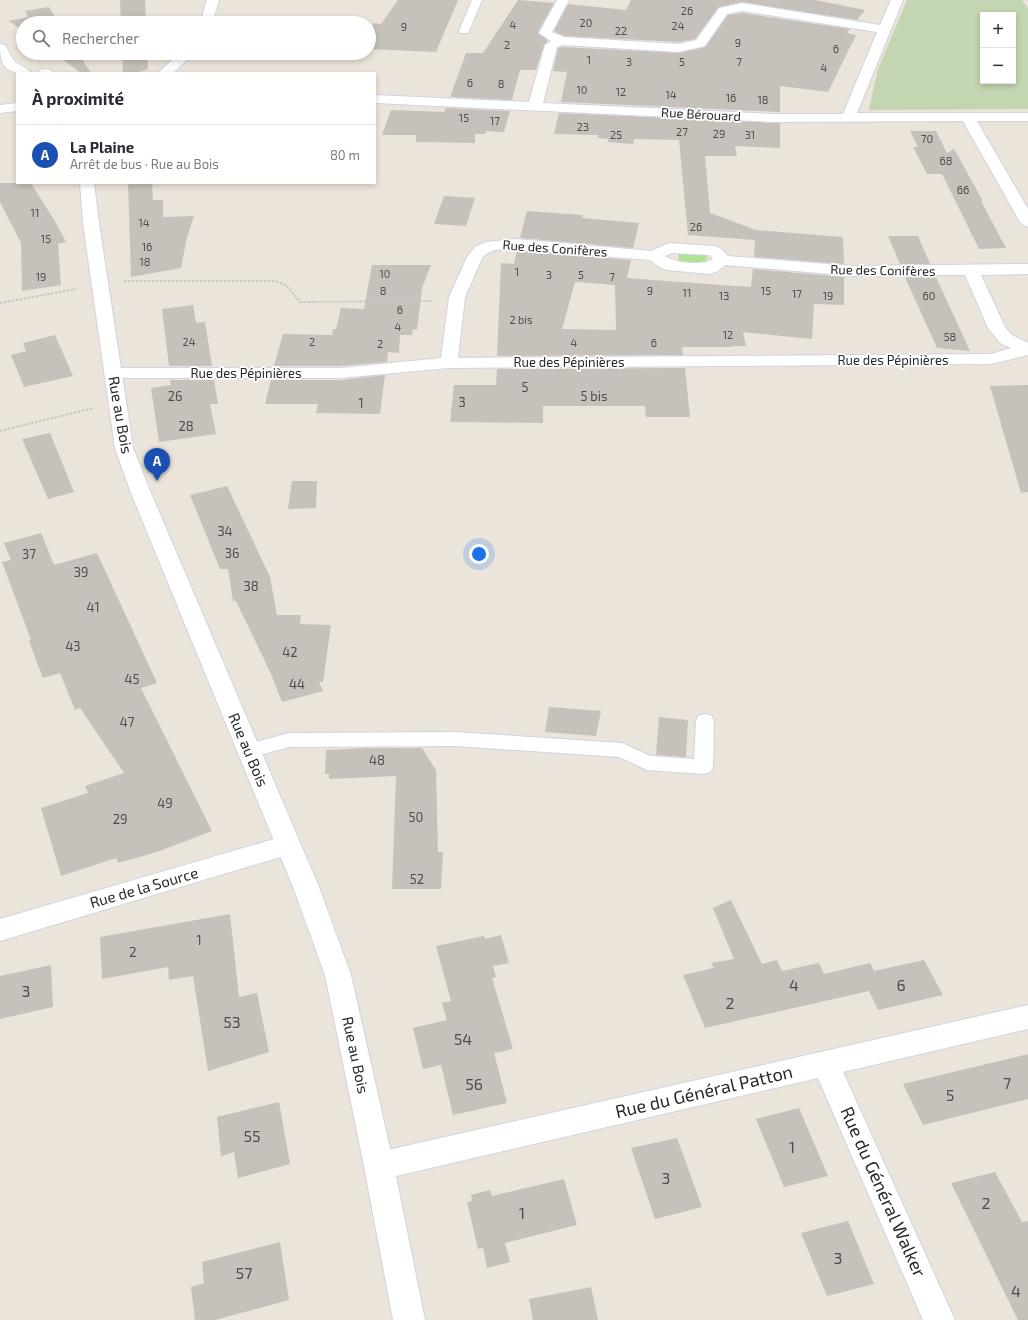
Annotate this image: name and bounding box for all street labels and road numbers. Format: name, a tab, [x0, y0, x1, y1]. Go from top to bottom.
street label: Rue Bérouard	[661, 104, 741, 124]
street label: Rue des Conifères	[502, 236, 608, 260]
street label: Rue des Conifères	[830, 261, 936, 279]
street label: Rue des Pépinières	[838, 352, 948, 368]
street label: Rue des Pépinières	[514, 354, 624, 370]
street label: Rue des Pépinières	[191, 365, 301, 381]
street label: Rue au Bois	[105, 375, 137, 455]
street label: Rue au Bois	[225, 710, 273, 789]
street label: Rue de la Source	[87, 863, 200, 911]
street label: Rue au Bois	[339, 1015, 373, 1095]
street label: Rue du Général Patton	[613, 1060, 795, 1122]
street label: Rue du Général Walker	[836, 1103, 931, 1280]

